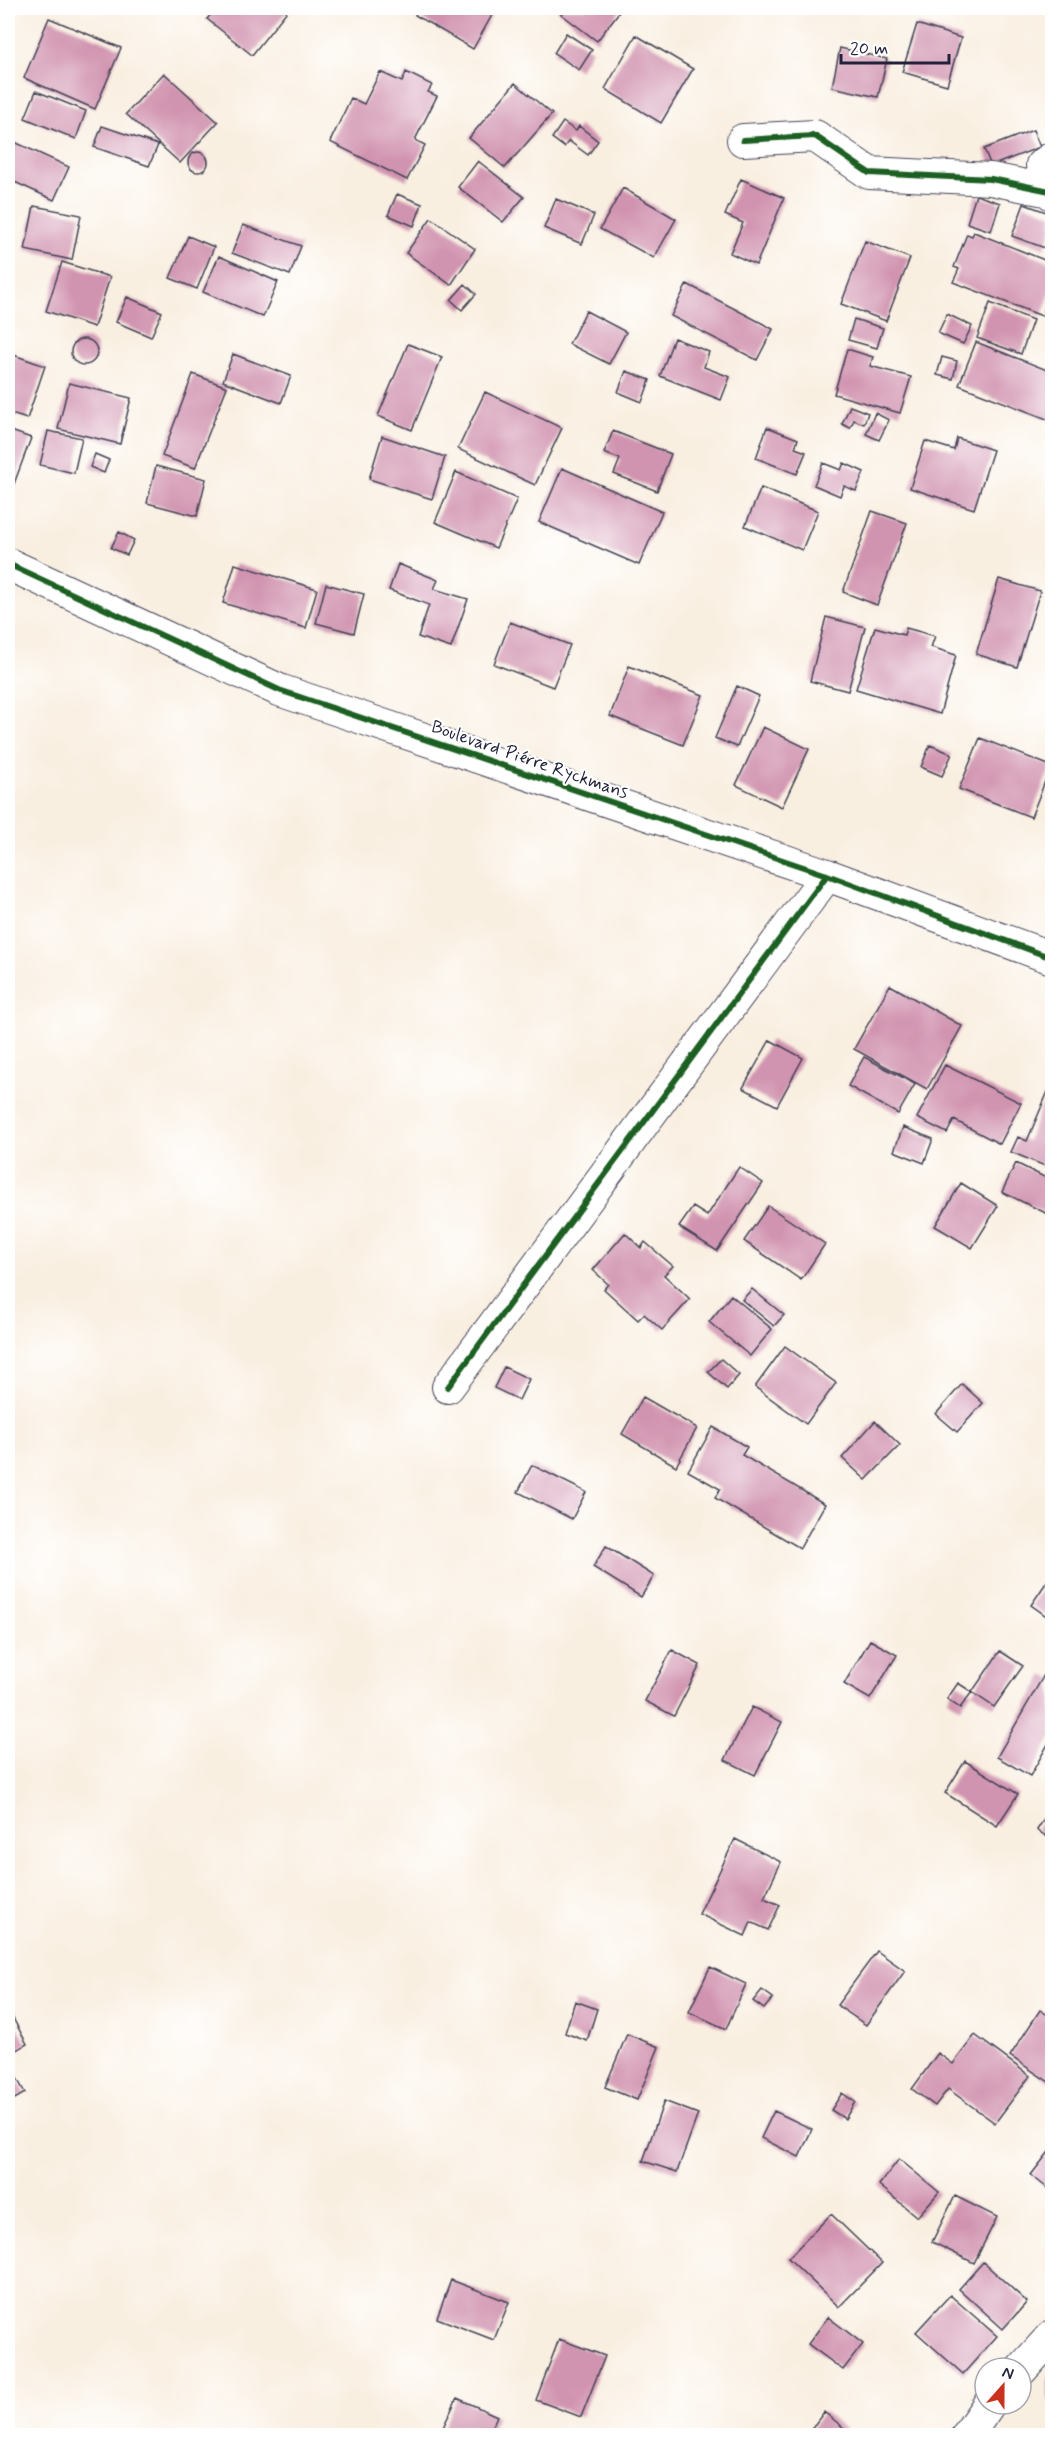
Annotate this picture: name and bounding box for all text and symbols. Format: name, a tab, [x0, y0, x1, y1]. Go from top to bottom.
scale bar	[841, 27, 949, 65]
text: 20 m	[850, 37, 888, 61]
street label: Boulevard Piérre Ryckmans	[428, 715, 631, 805]
north arrow	[973, 2356, 1033, 2416]
text: N	[999, 2362, 1017, 2385]

